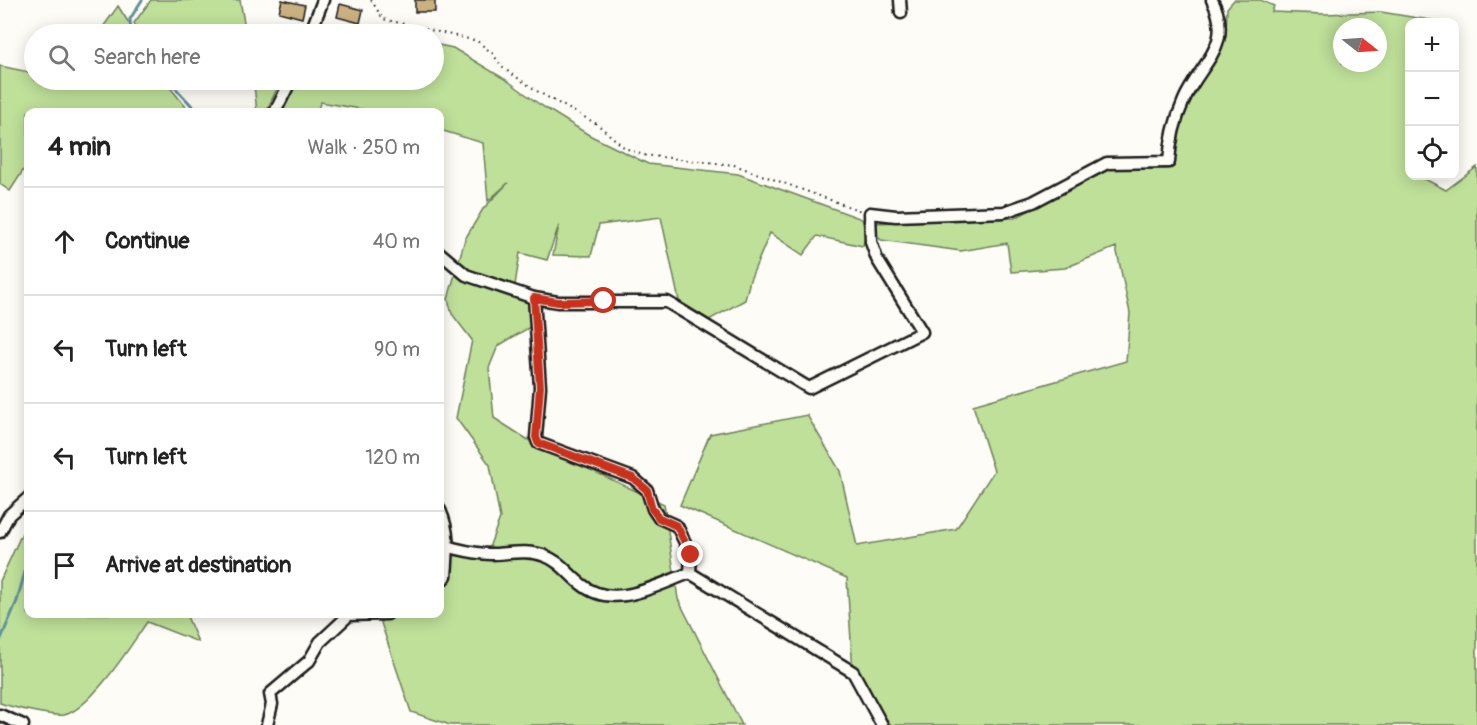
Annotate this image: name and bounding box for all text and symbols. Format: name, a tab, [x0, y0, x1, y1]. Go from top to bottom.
north arrow	[1333, 18, 1387, 72]
map controls	[1405, 18, 1459, 180]
button: +	[1405, 18, 1459, 72]
search box	[24, 24, 444, 90]
icon: search	[45, 41, 78, 74]
text: Search here	[93, 43, 200, 71]
button: −	[1405, 72, 1459, 126]
button: locate	[1405, 126, 1459, 180]
text: 4 min	[48, 131, 111, 163]
text: Walk · 250 m	[308, 135, 420, 160]
icon: ahead	[48, 225, 81, 258]
text: Continue	[105, 227, 189, 255]
text: 40 m	[373, 229, 420, 254]
route start	[590, 287, 616, 313]
icon: left	[48, 333, 81, 366]
text: Turn left	[105, 335, 187, 363]
text: 90 m	[374, 337, 420, 362]
icon: left	[48, 441, 81, 474]
text: Turn left	[105, 443, 187, 471]
text: 120 m	[365, 445, 420, 470]
route end	[677, 541, 703, 567]
icon: arrive	[48, 549, 81, 582]
text: Arrive at destination	[105, 551, 291, 579]

